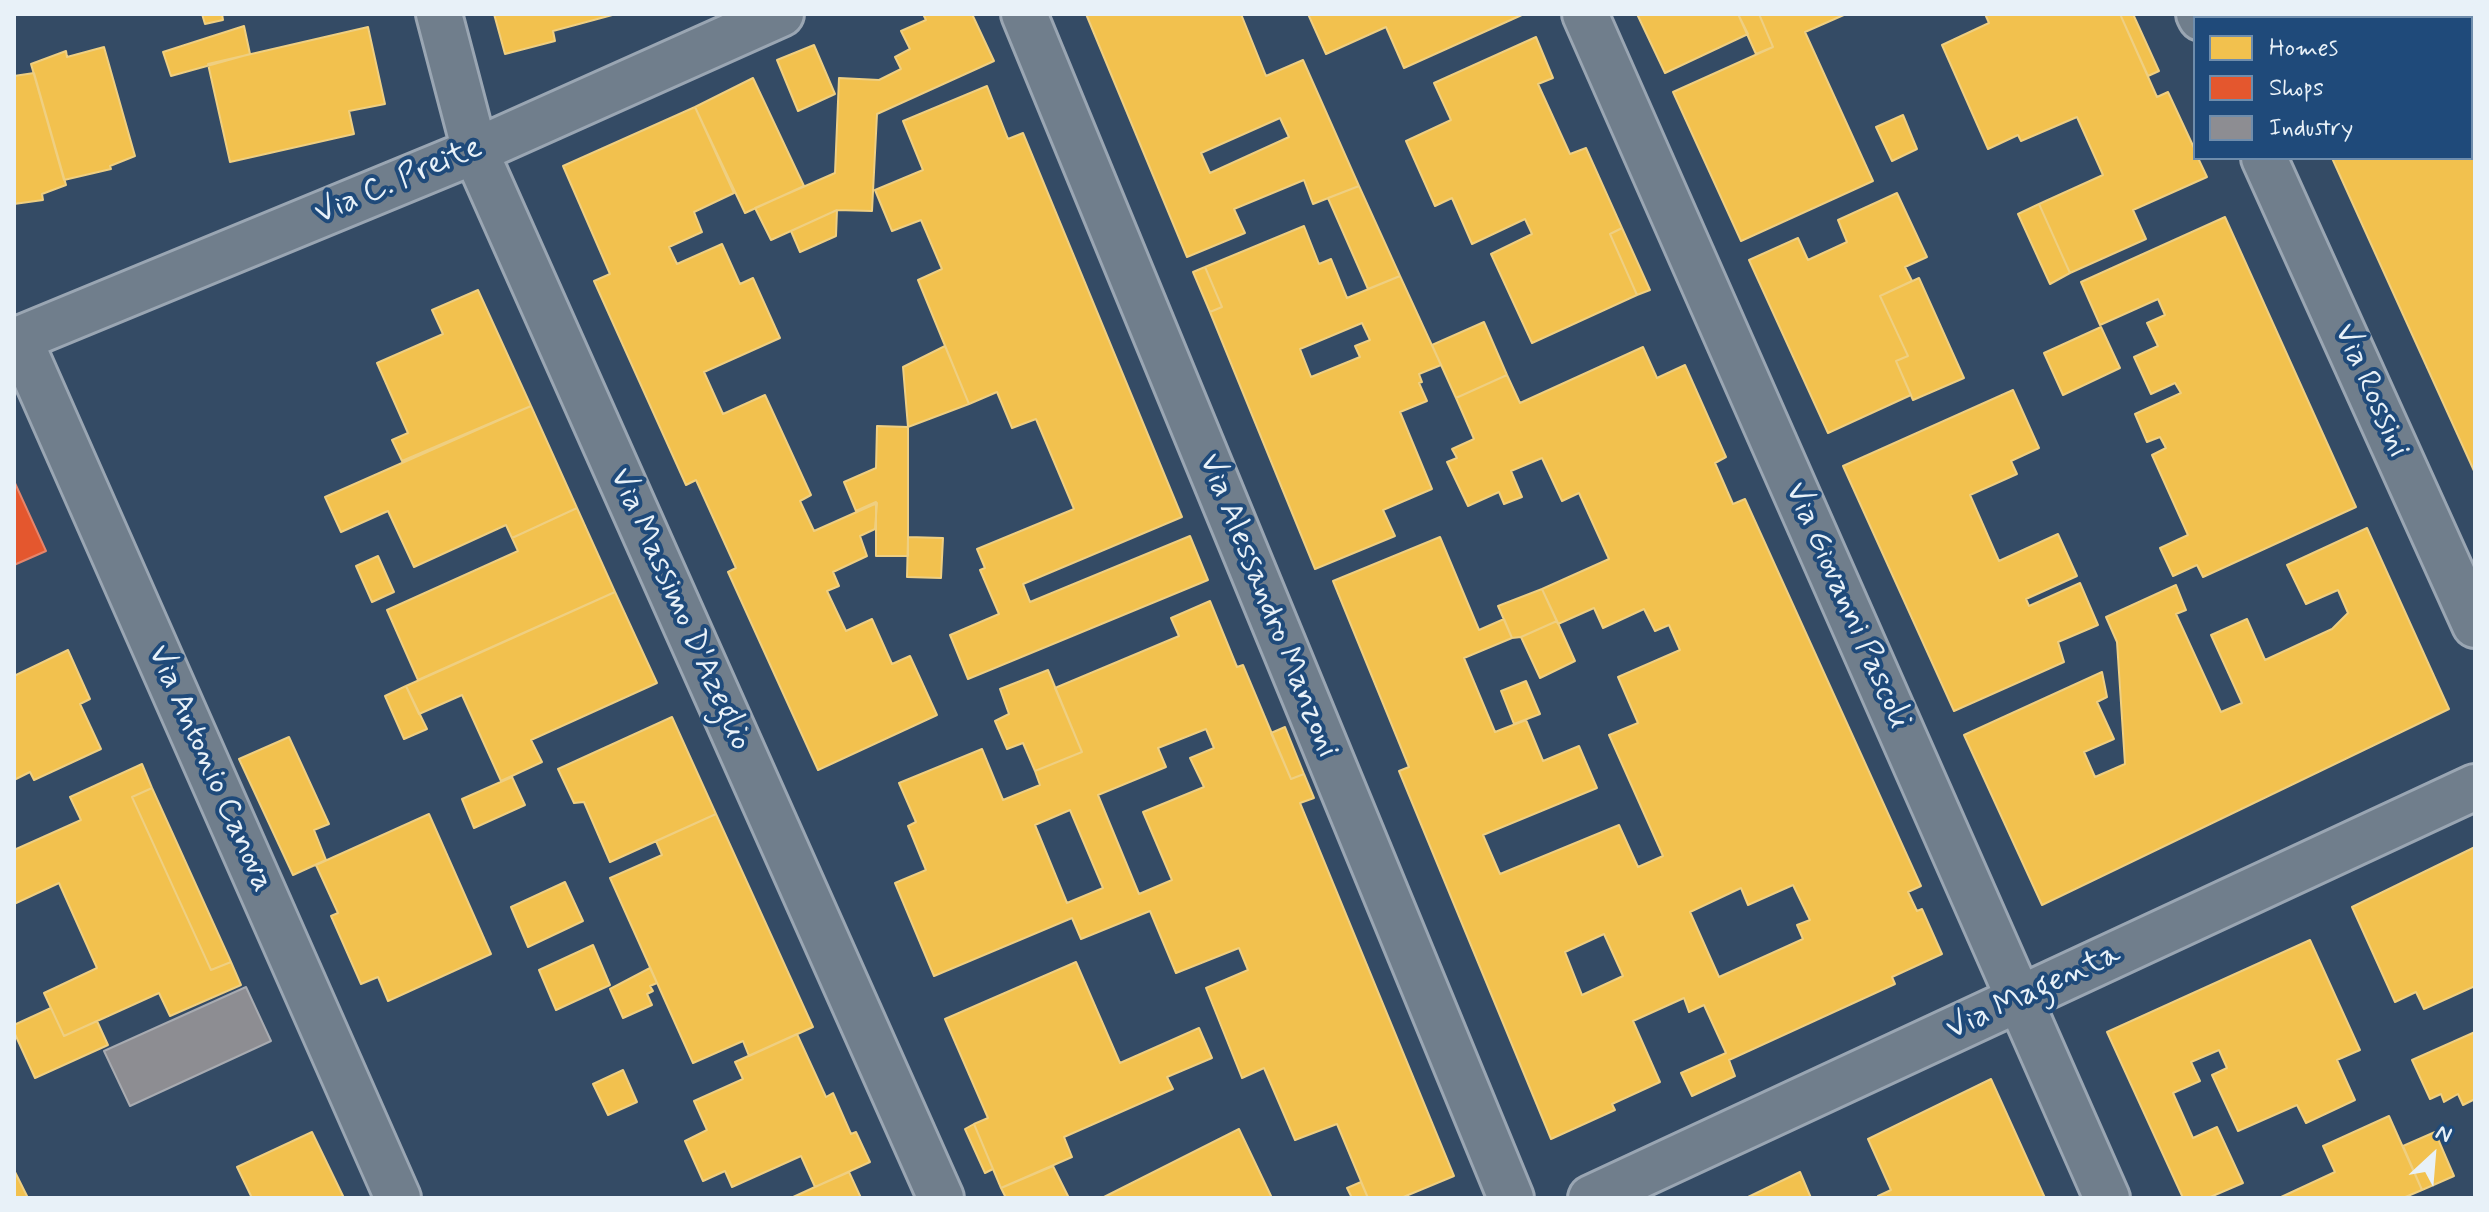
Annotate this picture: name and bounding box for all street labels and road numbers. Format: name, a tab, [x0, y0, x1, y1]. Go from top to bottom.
street label: Via C. Preite	[310, 130, 488, 234]
street label: Via Rossini	[2323, 318, 2417, 464]
street label: Via Alessandro Manzoni	[1188, 449, 1346, 763]
street label: Via Massimo D'Azeglio	[599, 463, 759, 757]
street label: Via Giovanni Pascoli	[1774, 477, 1918, 735]
street label: Via Antonio Canova	[137, 640, 281, 898]
street label: Via Magenta	[1941, 936, 2127, 1050]

